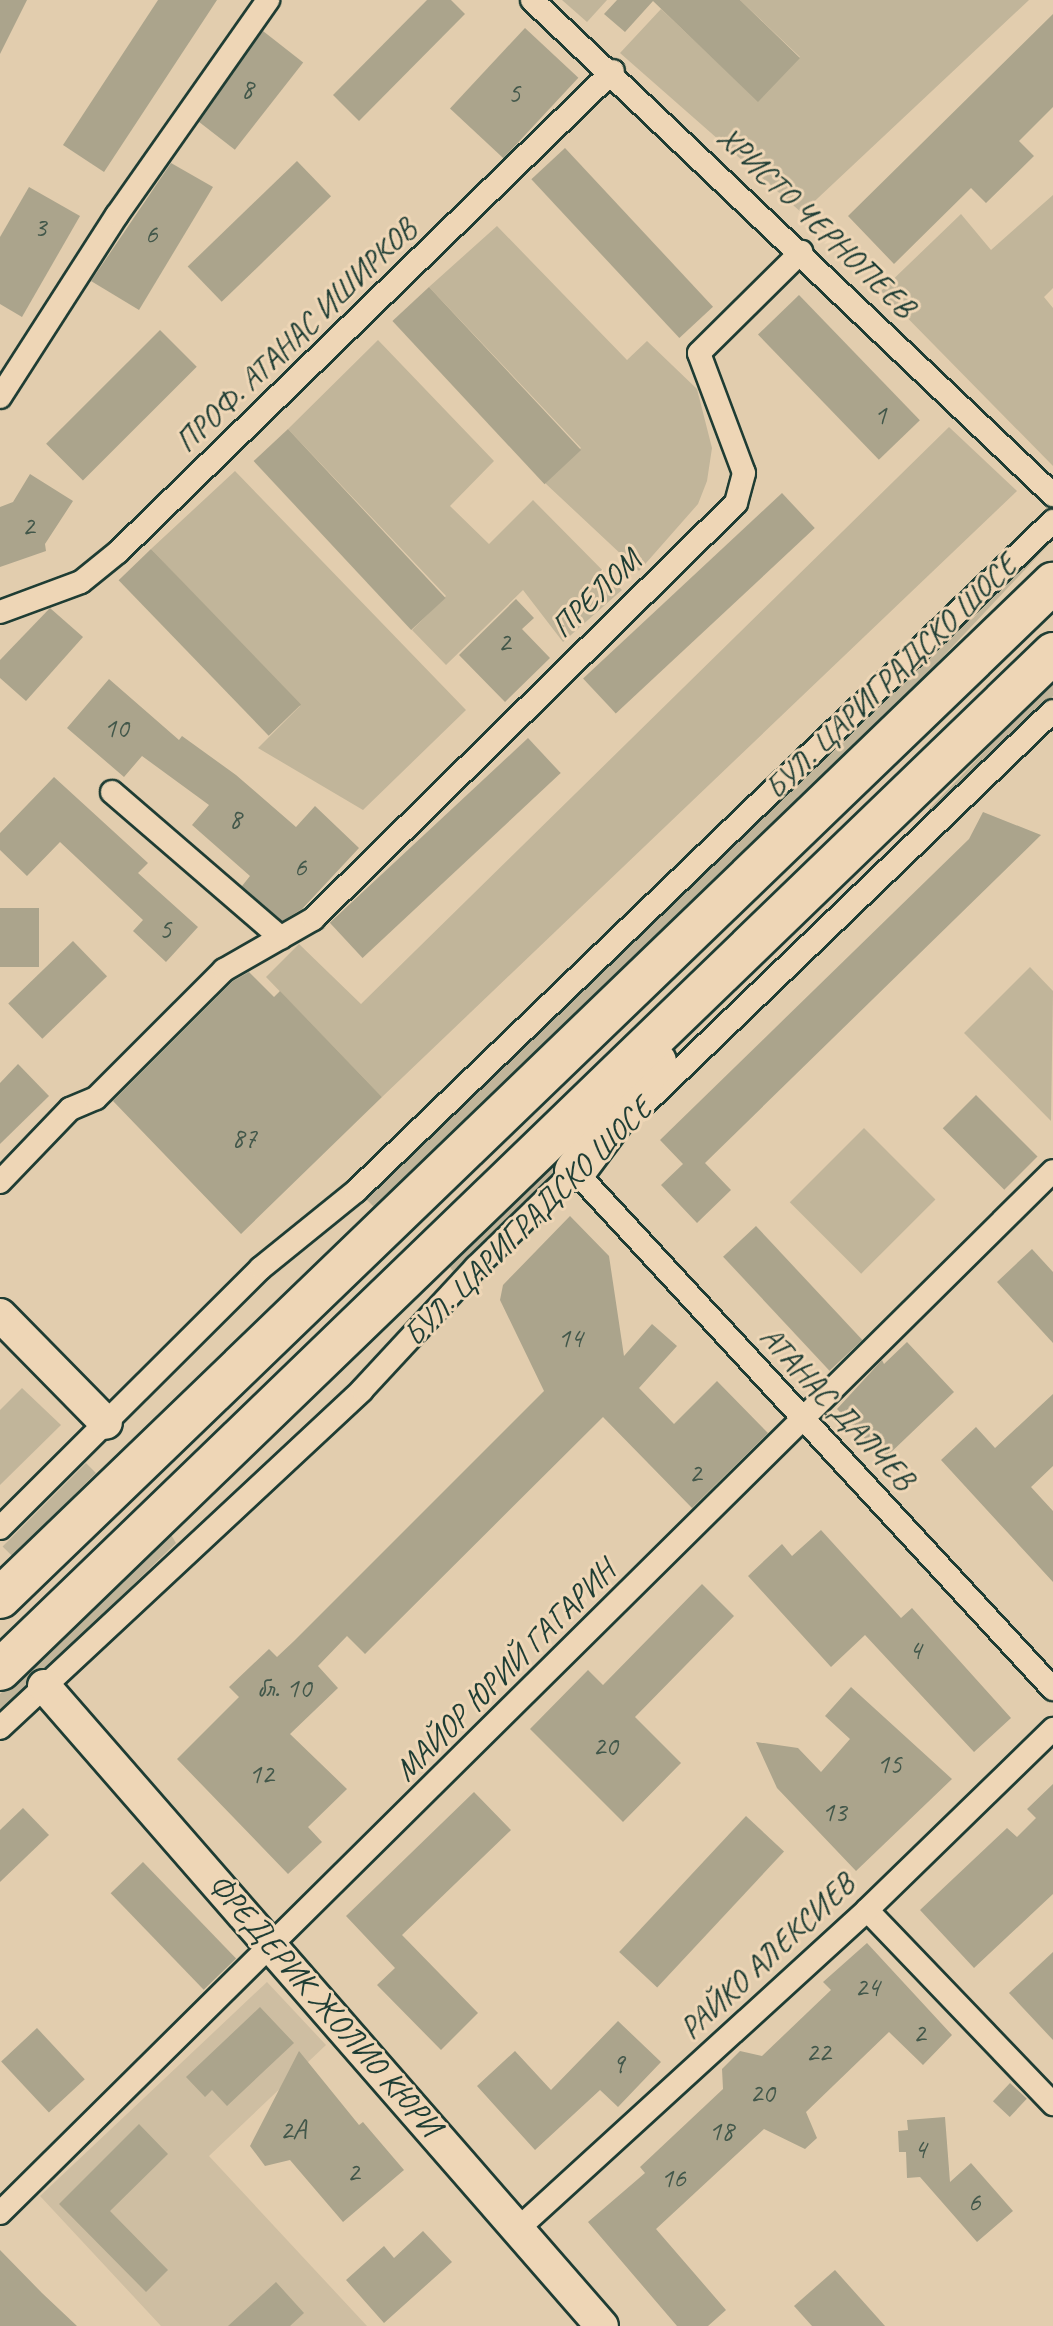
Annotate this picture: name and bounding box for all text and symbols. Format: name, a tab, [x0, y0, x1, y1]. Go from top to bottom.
house number: 8	[241, 72, 253, 106]
house number: 5	[508, 76, 520, 110]
street label: ХРИСТО ЧЕРНОПЕЕВ	[710, 118, 922, 326]
house number: 3	[34, 210, 46, 244]
street label: ПРОФ. АТАНАС ИШИРКОВ	[167, 211, 425, 461]
house number: 6	[145, 217, 157, 251]
house number: 1	[874, 398, 886, 432]
house number: 2	[22, 509, 34, 543]
street label: ПРЕЛОМ	[543, 542, 649, 646]
street label: БУЛ. ЦАРИГРАДСКО ШОСЕ	[757, 547, 1025, 807]
house number: 2	[498, 625, 510, 659]
house number: 10	[103, 711, 129, 745]
house number: 8	[229, 802, 241, 836]
house number: 6	[294, 850, 306, 884]
house number: 5	[159, 912, 171, 946]
street label: БУЛ. ЦАРИГРАДСКО ШОСЕ	[396, 1090, 660, 1354]
house number: 87	[231, 1121, 257, 1155]
street label: АТАНАС ДАЛЧЕВ	[751, 1318, 923, 1498]
house number: 14	[557, 1321, 583, 1355]
house number: 2	[689, 1456, 701, 1490]
street label: МАЙОР ЮРИЙ ГАГАРИН	[386, 1552, 624, 1790]
house number: 4	[909, 1633, 921, 1667]
house number: бл. 10	[257, 1671, 311, 1705]
house number: 20	[592, 1729, 618, 1763]
house number: 15	[876, 1747, 902, 1781]
house number: 12	[248, 1757, 274, 1791]
house number: 13	[821, 1795, 847, 1829]
street label: РАЙКО АЛЕКСИЕВ	[671, 1866, 863, 2048]
street label: ФРЕДЕРИК ЖОЛИО КЮРИ	[201, 1868, 447, 2142]
house number: 24	[854, 1970, 880, 2004]
house number: 2	[913, 2016, 925, 2050]
house number: 22	[805, 2035, 831, 2069]
house number: 9	[612, 2047, 624, 2081]
house number: 20	[749, 2076, 775, 2110]
house number: 2А	[280, 2113, 306, 2147]
house number: 18	[708, 2114, 734, 2148]
house number: 4	[914, 2132, 926, 2166]
house number: 2	[347, 2155, 359, 2189]
house number: 16	[660, 2161, 686, 2195]
house number: 6	[968, 2185, 980, 2219]

